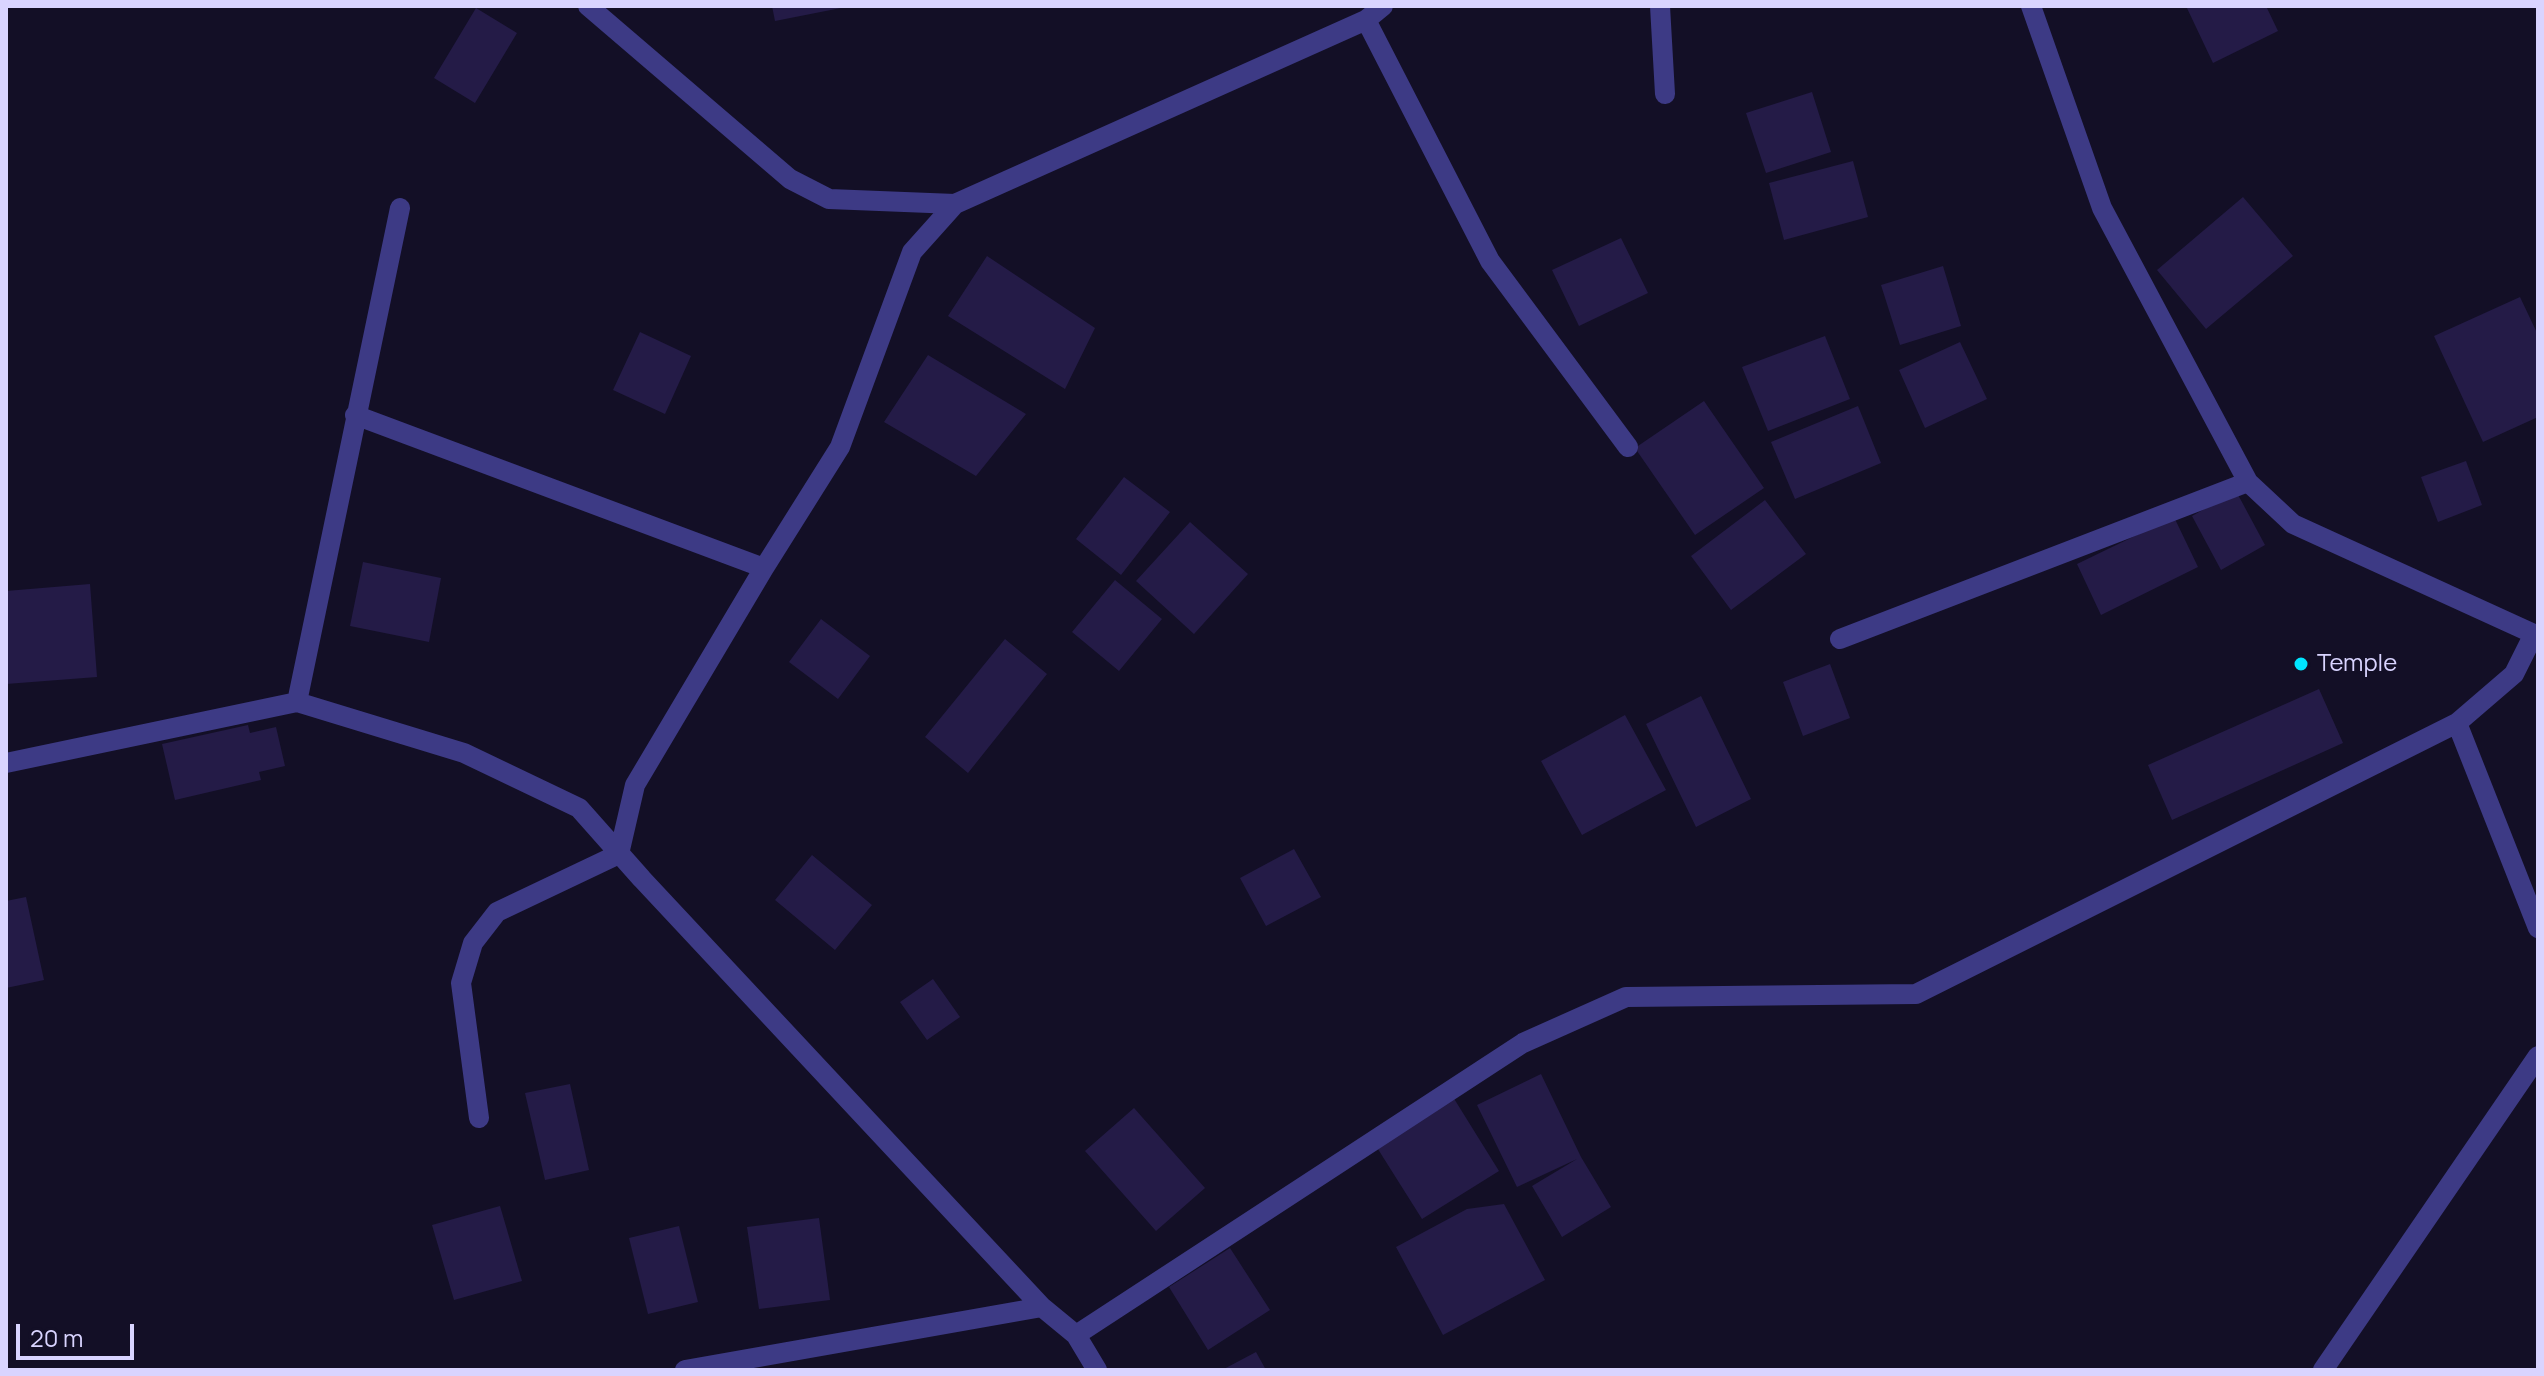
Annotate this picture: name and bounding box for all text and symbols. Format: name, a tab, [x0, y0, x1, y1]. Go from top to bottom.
place label: Temple	[2317, 650, 2397, 678]
marker: Temple	[2292, 655, 2310, 673]
scale bar	[20, 1308, 138, 1358]
text: 20 m	[30, 1321, 83, 1354]

